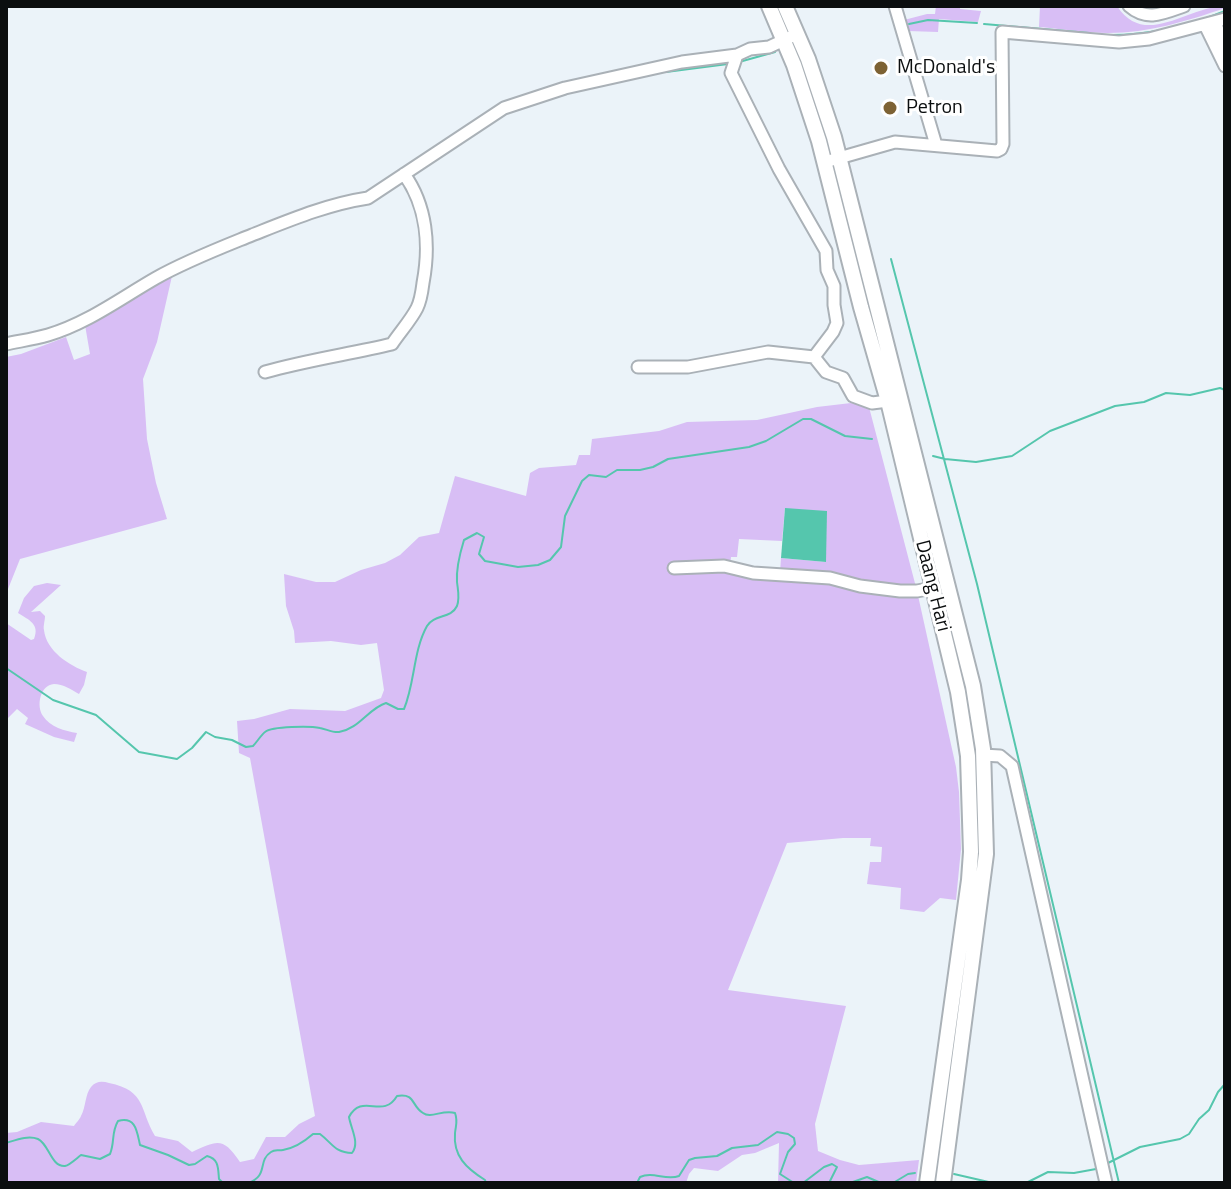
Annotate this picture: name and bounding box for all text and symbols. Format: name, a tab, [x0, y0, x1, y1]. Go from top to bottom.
place label: McDonald's	[897, 56, 995, 80]
marker: McDonald's	[872, 59, 890, 77]
place label: Petron	[906, 96, 963, 120]
marker: Petron	[881, 99, 899, 117]
street label: Daang Hari	[909, 538, 955, 634]

